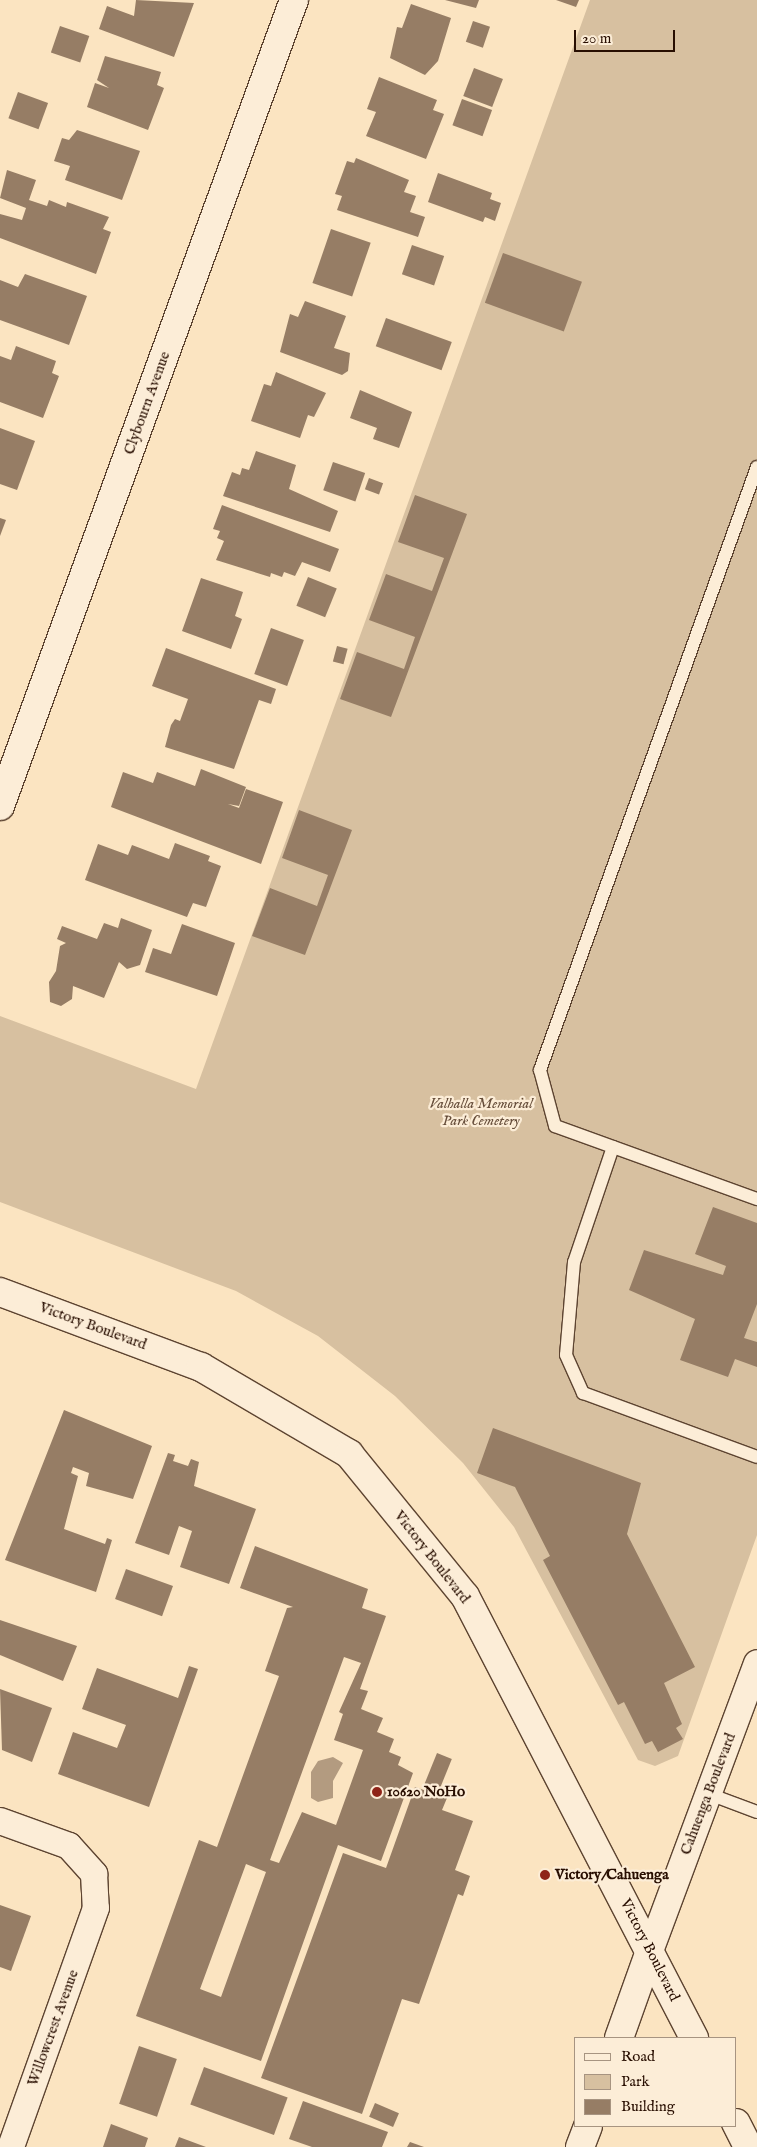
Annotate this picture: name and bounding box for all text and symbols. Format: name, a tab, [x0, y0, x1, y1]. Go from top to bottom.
scale bar	[577, 20, 678, 52]
text: 20 m	[582, 29, 611, 48]
street label: Clybourn Avenue	[120, 349, 174, 457]
park label: Valhalla Memorial Park Cemetery	[429, 1094, 533, 1129]
street label: Victory Boulevard	[37, 1298, 149, 1354]
street label: Victory Boulevard	[390, 1507, 474, 1607]
street label: Cahuenga Boulevard	[677, 1731, 739, 1857]
place label: 10620 NoHo	[387, 1783, 465, 1801]
marker: 10620 NoHo	[371, 1786, 383, 1798]
place label: Victory/Cahuenga	[555, 1866, 669, 1884]
marker: Victory/Cahuenga	[539, 1869, 551, 1881]
street label: Victory Boulevard	[616, 1896, 684, 2004]
street label: Willowcrest Avenue	[24, 1967, 82, 2089]
legend	[574, 2037, 737, 2127]
text: Road	[621, 2047, 655, 2066]
text: Park	[621, 2072, 650, 2091]
text: Building	[621, 2097, 675, 2116]

